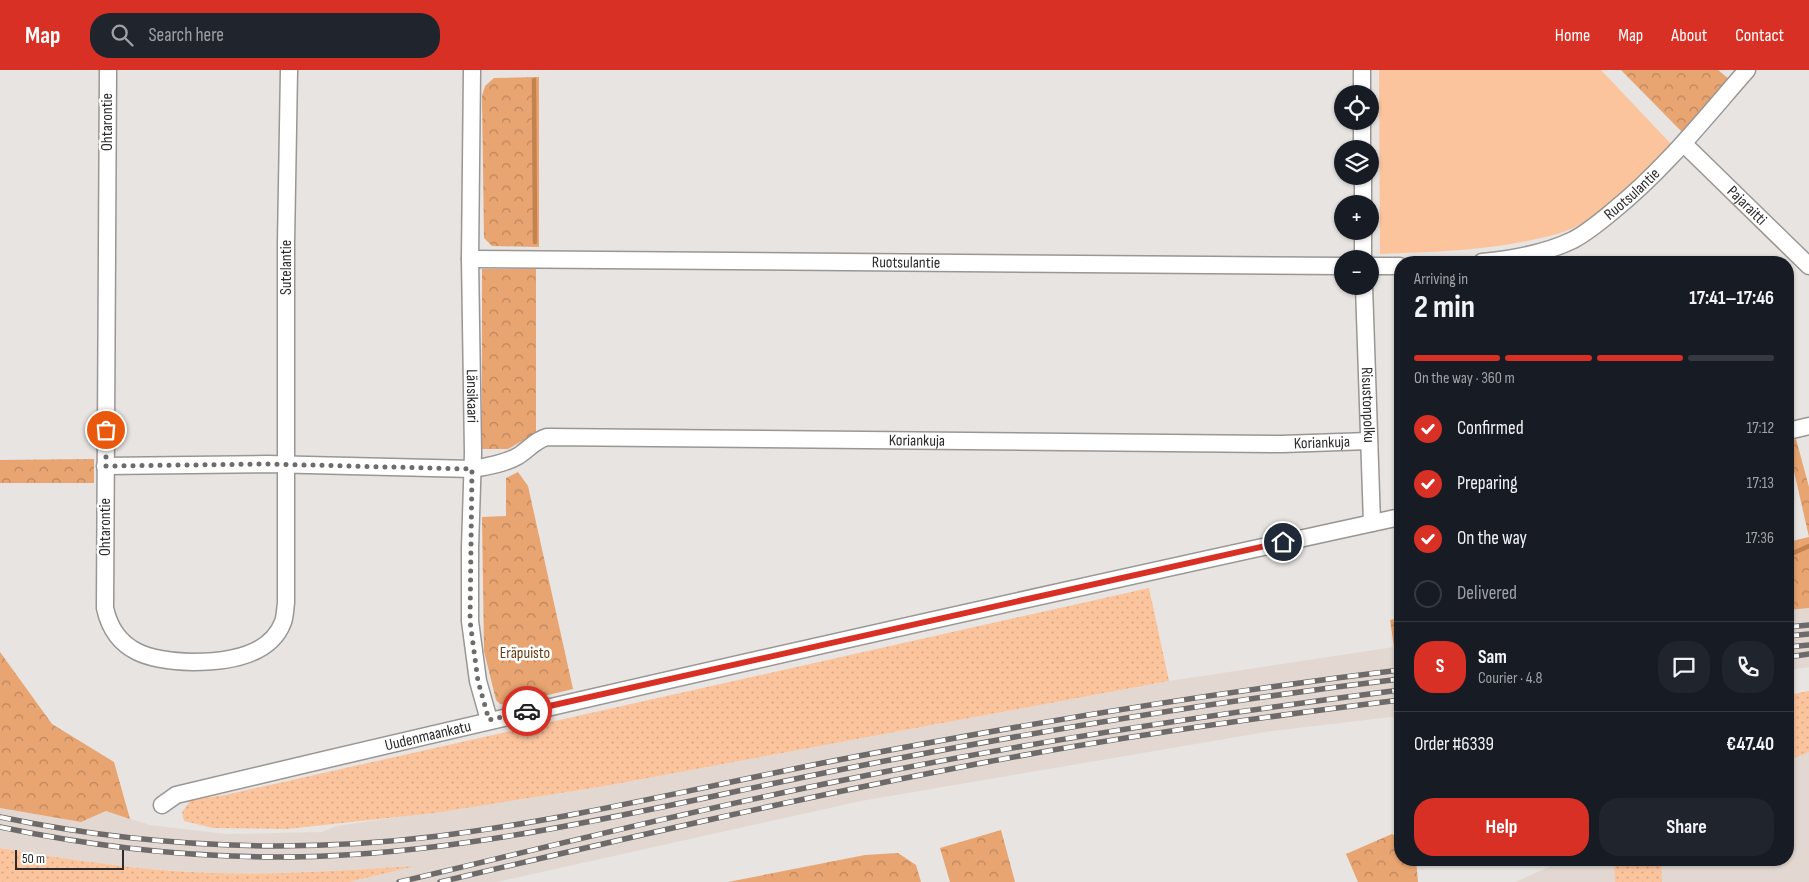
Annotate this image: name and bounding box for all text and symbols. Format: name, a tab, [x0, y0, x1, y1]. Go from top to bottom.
search box	[90, 13, 440, 58]
text: Map	[25, 21, 60, 50]
icon: search	[108, 21, 136, 49]
text: Search here	[148, 24, 224, 47]
text: Home	[1555, 25, 1590, 46]
text: Map	[1618, 25, 1643, 46]
text: About	[1671, 25, 1707, 46]
text: Contact	[1735, 25, 1784, 46]
map controls	[1334, 85, 1379, 295]
button: locate	[1334, 85, 1379, 130]
street label: Ohtarontie	[98, 93, 117, 151]
button: layers	[1334, 140, 1379, 185]
street label: Ruotsulantie	[1600, 164, 1664, 224]
street label: Pajaraitti	[1723, 182, 1771, 229]
button: +	[1334, 195, 1379, 240]
street label: Sutelantie	[277, 240, 296, 295]
button: −	[1334, 250, 1379, 295]
street label: Ruotsulantie	[872, 253, 940, 272]
text: Arriving in	[1414, 270, 1468, 289]
text: 17:41–17:46	[1689, 287, 1774, 310]
text: 2 min	[1414, 288, 1475, 327]
street label: Risustonpolku	[1357, 367, 1379, 443]
street label: Länsikaari	[462, 369, 482, 423]
text: On the way · 360 m	[1414, 369, 1515, 388]
pin	[85, 409, 127, 451]
icon: check	[1414, 415, 1442, 443]
icon: bag	[92, 416, 120, 444]
text: Confirmed	[1457, 417, 1524, 440]
text: 17:12	[1747, 419, 1774, 438]
street label: Koriankuja	[889, 431, 945, 450]
street label: Koriankuja	[1294, 432, 1350, 453]
icon: check	[1414, 470, 1442, 498]
text: Preparing	[1457, 472, 1518, 495]
text: 17:13	[1747, 474, 1774, 493]
street label: Ohtarontie	[96, 498, 115, 556]
pin	[1262, 521, 1304, 563]
icon: check	[1414, 525, 1442, 553]
text: On the way	[1457, 527, 1527, 550]
icon: home	[1269, 528, 1297, 556]
text: 17:36	[1745, 529, 1774, 548]
text: Delivered	[1457, 582, 1517, 605]
button: chat	[1658, 641, 1710, 693]
button: phone	[1722, 641, 1774, 693]
park label: Eräpuisto	[500, 644, 550, 663]
text: Sam	[1478, 646, 1507, 669]
text: S	[1436, 655, 1444, 678]
text: Courier · 4.8	[1478, 669, 1542, 688]
courier	[502, 686, 552, 736]
icon: car	[513, 697, 541, 725]
street label: Uudenmaankatu	[383, 716, 473, 755]
text: Order #6339	[1414, 733, 1494, 756]
text: €47.40	[1726, 733, 1774, 756]
button: Help	[1414, 798, 1589, 856]
button: Share	[1599, 798, 1774, 856]
scale bar	[15, 847, 124, 870]
text: 50 m	[22, 850, 45, 867]

